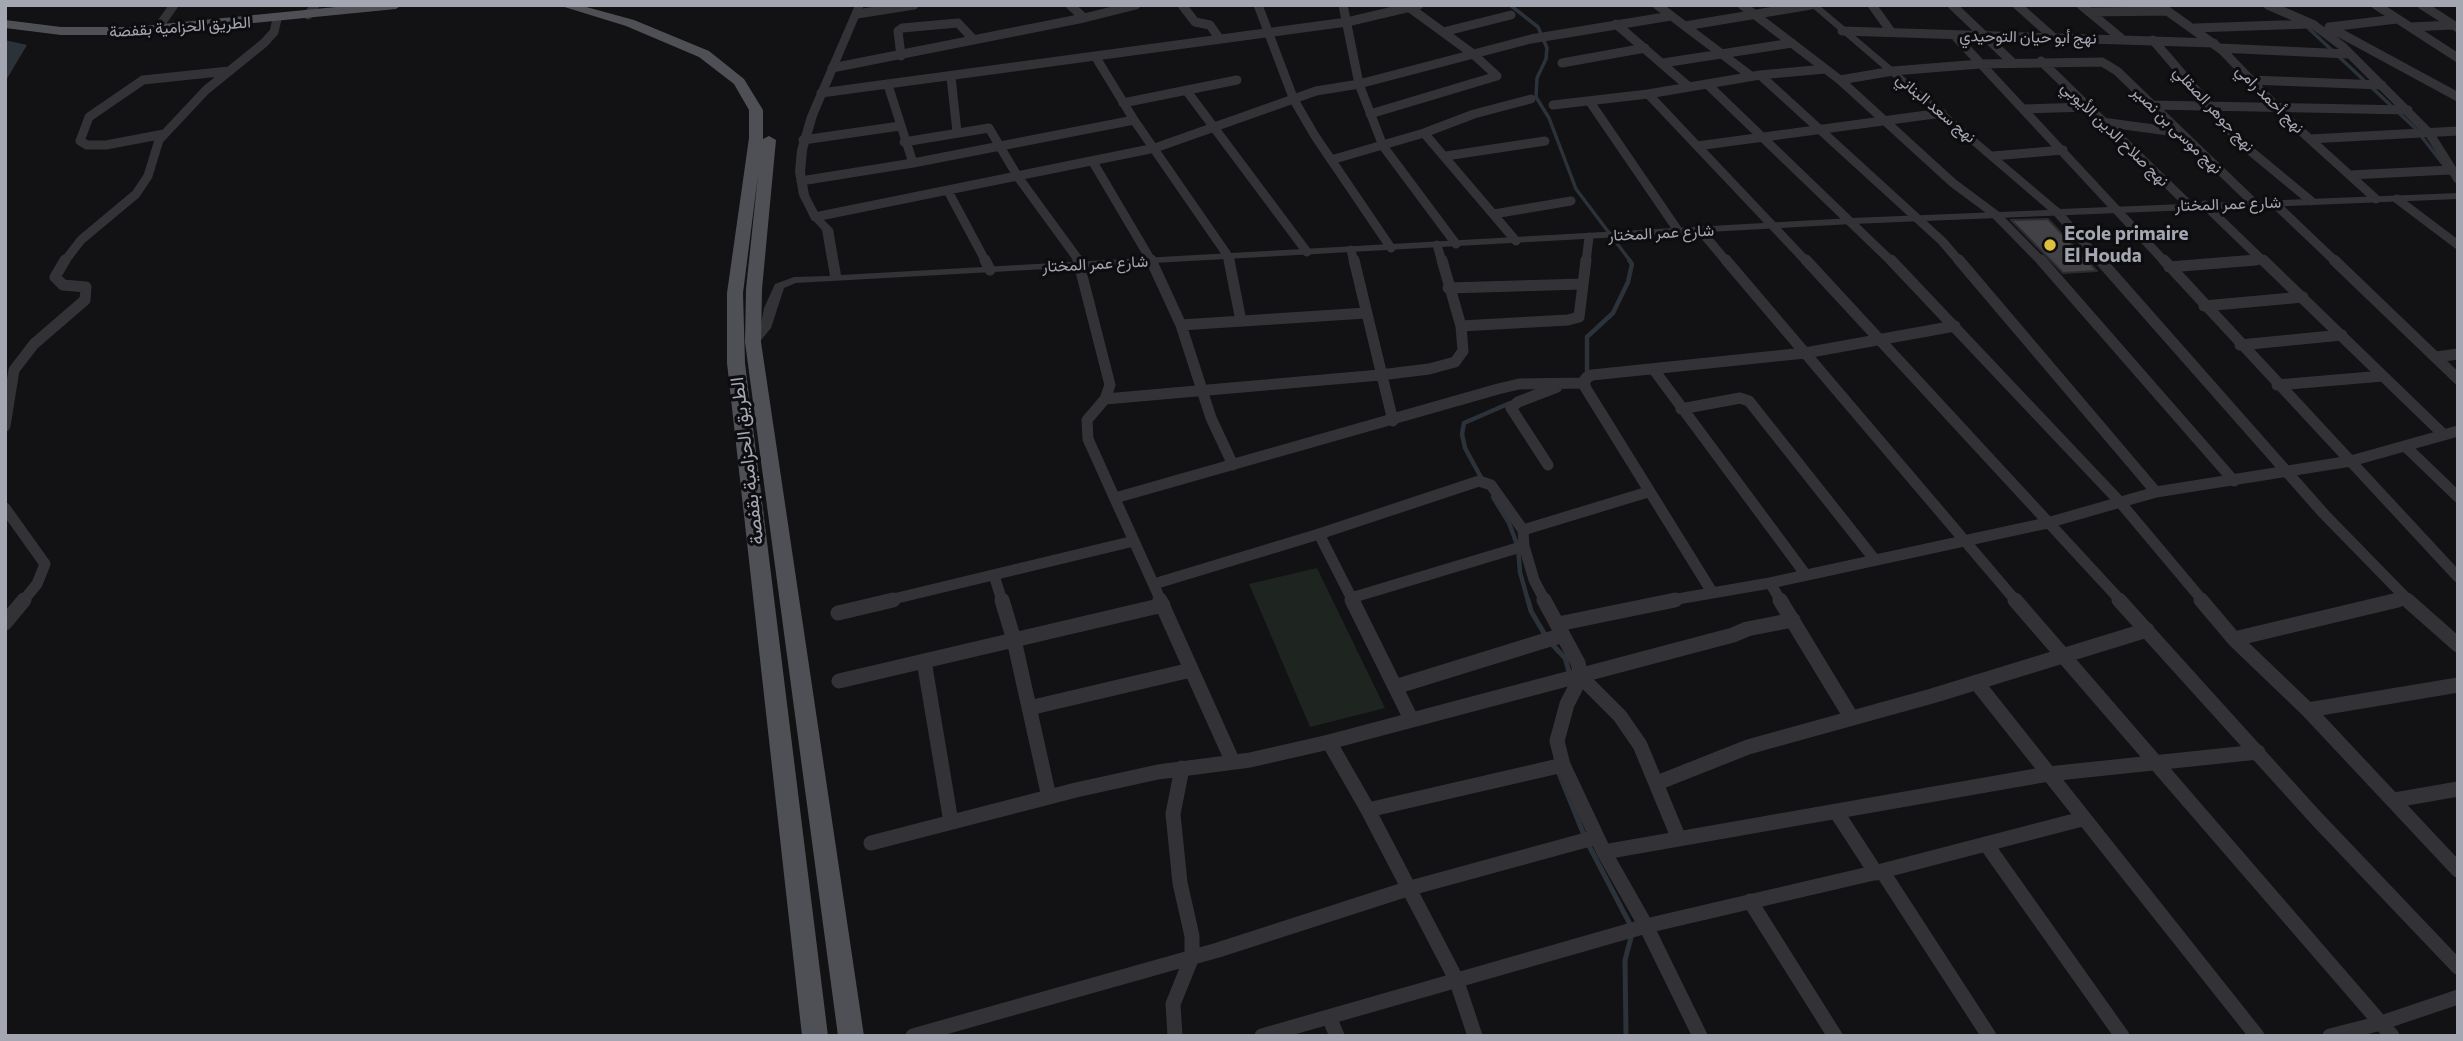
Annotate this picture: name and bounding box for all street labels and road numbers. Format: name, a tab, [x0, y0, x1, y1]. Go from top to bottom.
street label: الطريق الحزامية بقفصة	[108, 12, 252, 42]
street label: نهج أبو حيان التوحيدي	[1959, 26, 2097, 48]
street label: نهج أحمد رامي	[2232, 61, 2308, 137]
street label: نهج جوهر الصقلي	[2169, 62, 2259, 156]
street label: نهج سعد البناني	[1892, 69, 1980, 147]
street label: نهج صلاح الدين الأيوبي	[2057, 78, 2173, 190]
street label: نهج موسى بن نصير	[2128, 82, 2226, 178]
street label: شارع عمر المختار	[2175, 193, 2281, 215]
street label: شارع عمر المختار	[1607, 221, 1715, 245]
street label: شارع عمر المختار	[1041, 252, 1149, 276]
street label: الطريق الحزامية بقفصة	[725, 376, 769, 546]

